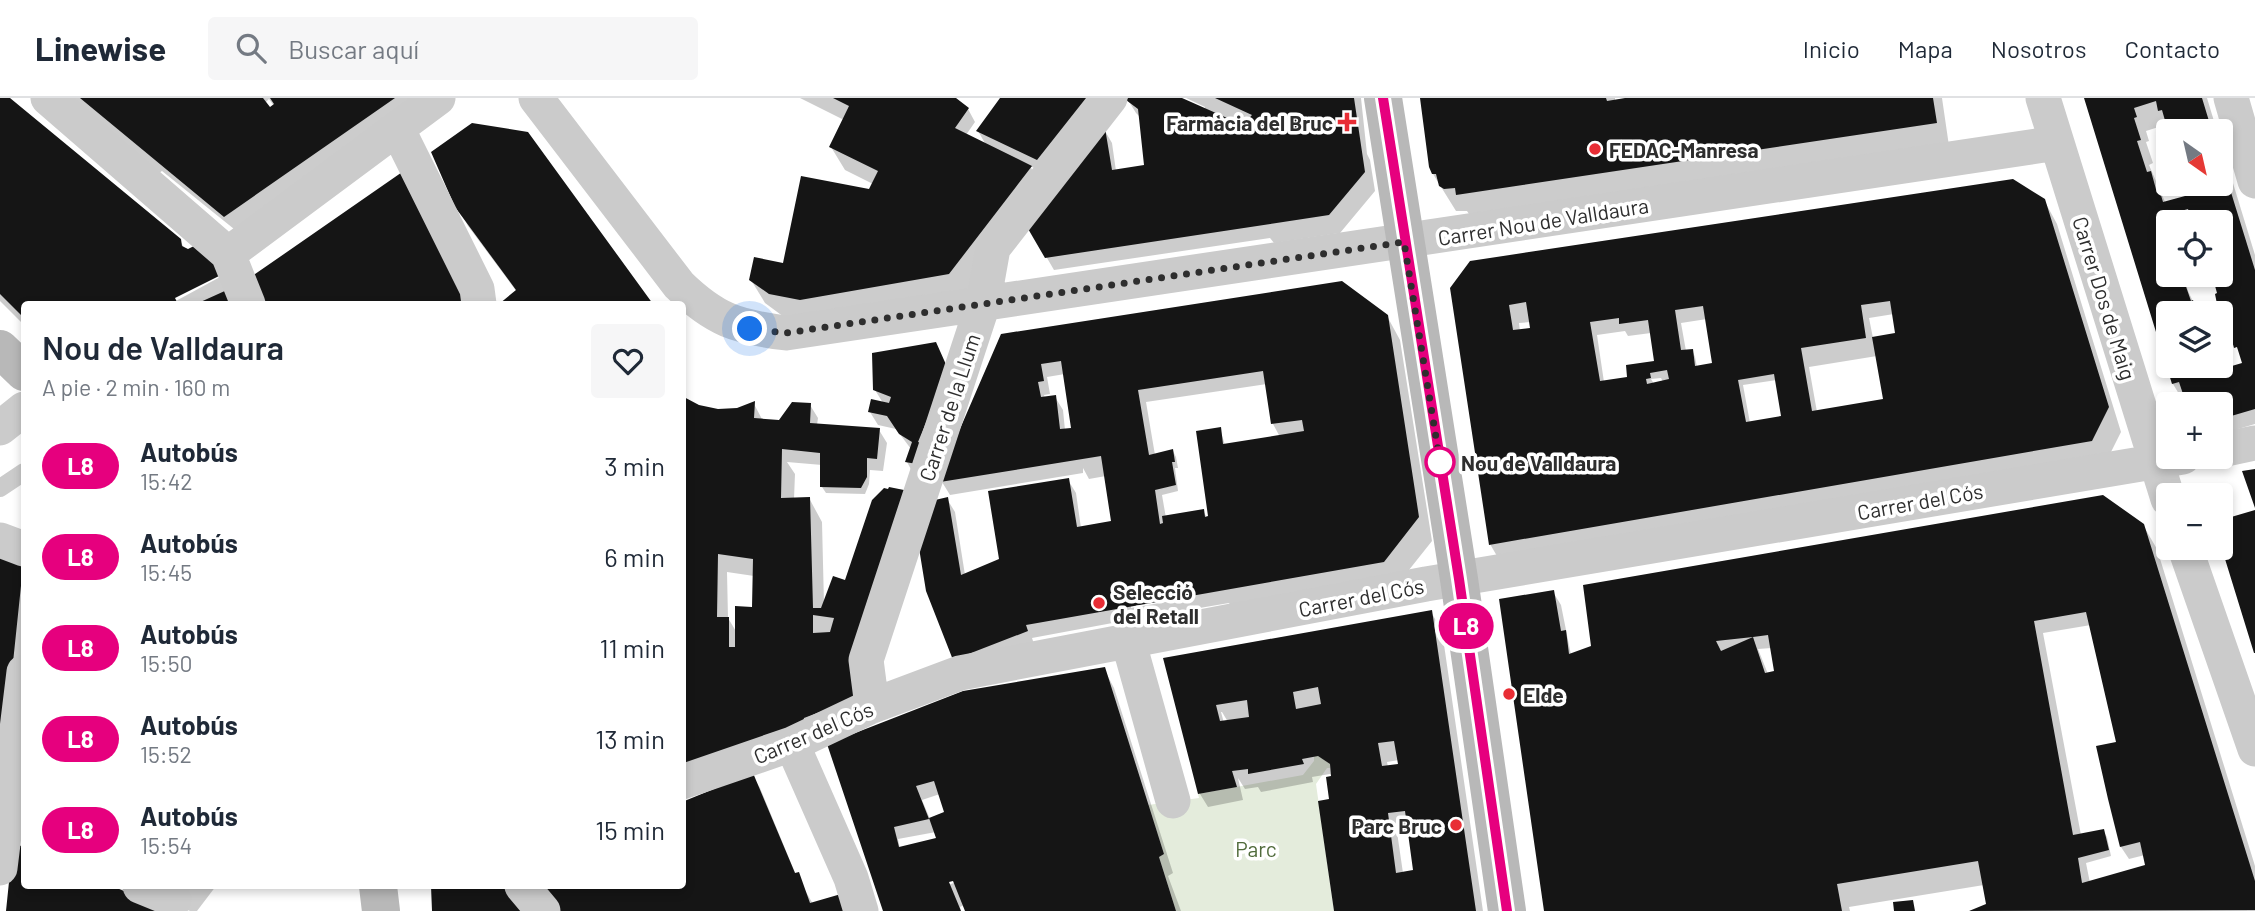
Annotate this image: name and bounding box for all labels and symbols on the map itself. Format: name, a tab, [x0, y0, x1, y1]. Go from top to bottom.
place label: Farmàcia del Bruc	[1166, 110, 1333, 135]
marker: Farmàcia del Bruc	[1339, 114, 1355, 130]
north arrow	[2156, 119, 2233, 196]
place label: FEDAC-Manresa	[1609, 137, 1759, 162]
marker: FEDAC-Manresa	[1587, 141, 1603, 157]
street label: Carrer Nou de Valldaura	[1436, 192, 1650, 250]
street label: Carrer Dos de Maig	[2068, 213, 2142, 383]
your location	[732, 311, 767, 346]
street label: Carrer de la Llum	[913, 330, 985, 484]
marker: Nou de Valldaura	[1425, 447, 1455, 477]
place label: Nou de Valldaura	[1461, 450, 1616, 475]
street label: Carrer del Cós	[1855, 478, 1985, 524]
street label: Carrer del Cós	[1296, 573, 1426, 621]
place label: Selecció del Retall	[1113, 579, 1199, 628]
marker: Selecció del Retall	[1091, 595, 1107, 611]
line badge: L8	[1434, 603, 1498, 649]
place label: Elde	[1523, 682, 1564, 707]
marker: Elde	[1501, 686, 1517, 702]
street label: Carrer del Cós	[750, 696, 876, 768]
place label: Parc Bruc	[1351, 813, 1442, 838]
marker: Parc Bruc	[1448, 817, 1464, 833]
park label: Parc	[1235, 836, 1277, 861]

